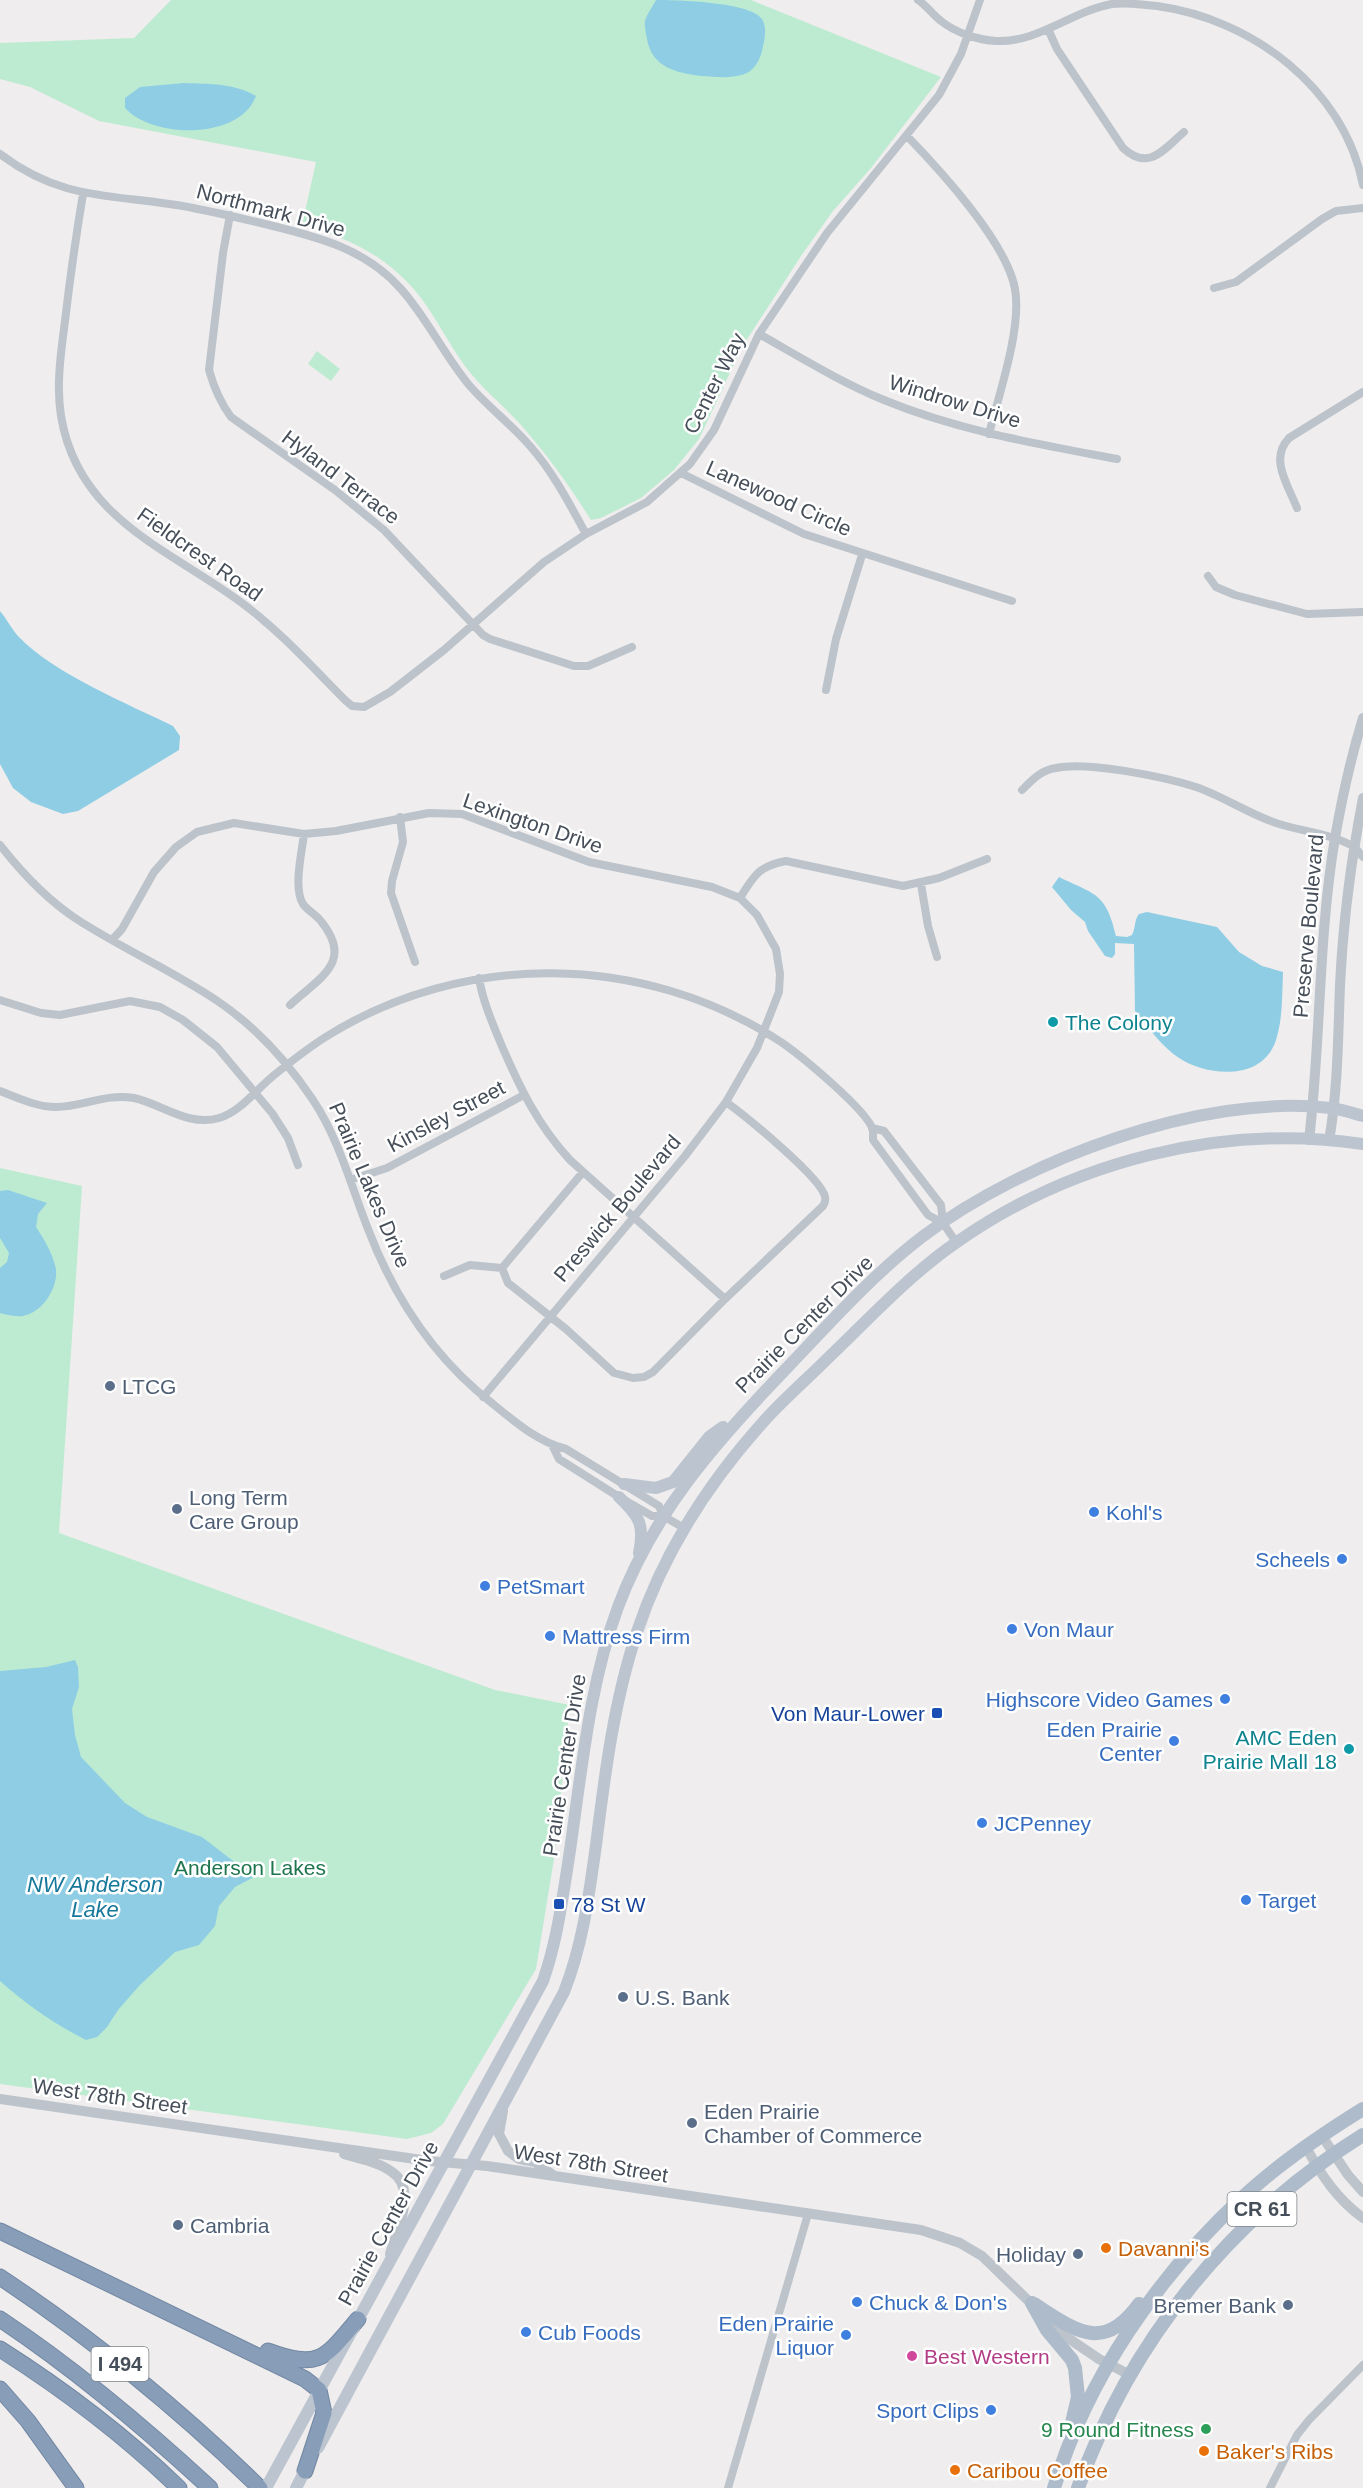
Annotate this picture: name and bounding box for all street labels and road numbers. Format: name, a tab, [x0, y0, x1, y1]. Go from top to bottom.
street label: Northmark Drive	[194, 179, 348, 241]
street label: Center Way	[679, 328, 749, 437]
street label: Windrow Drive	[886, 370, 1024, 432]
street label: Hyland Terrace	[278, 425, 404, 529]
street label: Lanewood Circle	[703, 456, 855, 540]
street label: Fieldcrest Road	[133, 502, 267, 606]
street label: Lexington Drive	[460, 788, 606, 858]
street label: Preserve Boulevard	[1289, 833, 1327, 1019]
street label: Kinsley Street	[383, 1075, 509, 1157]
street label: Prairie Lakes Drive	[325, 1099, 415, 1271]
street label: Preswick Boulevard	[549, 1130, 685, 1286]
street label: Prairie Center Drive	[731, 1251, 877, 1397]
street label: Prairie Center Drive	[538, 1672, 590, 1858]
street label: West 78th Street	[31, 2074, 189, 2118]
street label: Prairie Center Drive	[333, 2137, 443, 2309]
street label: West 78th Street	[512, 2139, 670, 2187]
road number: CR 61	[1228, 2192, 1296, 2226]
road number: I 494	[92, 2347, 148, 2381]

